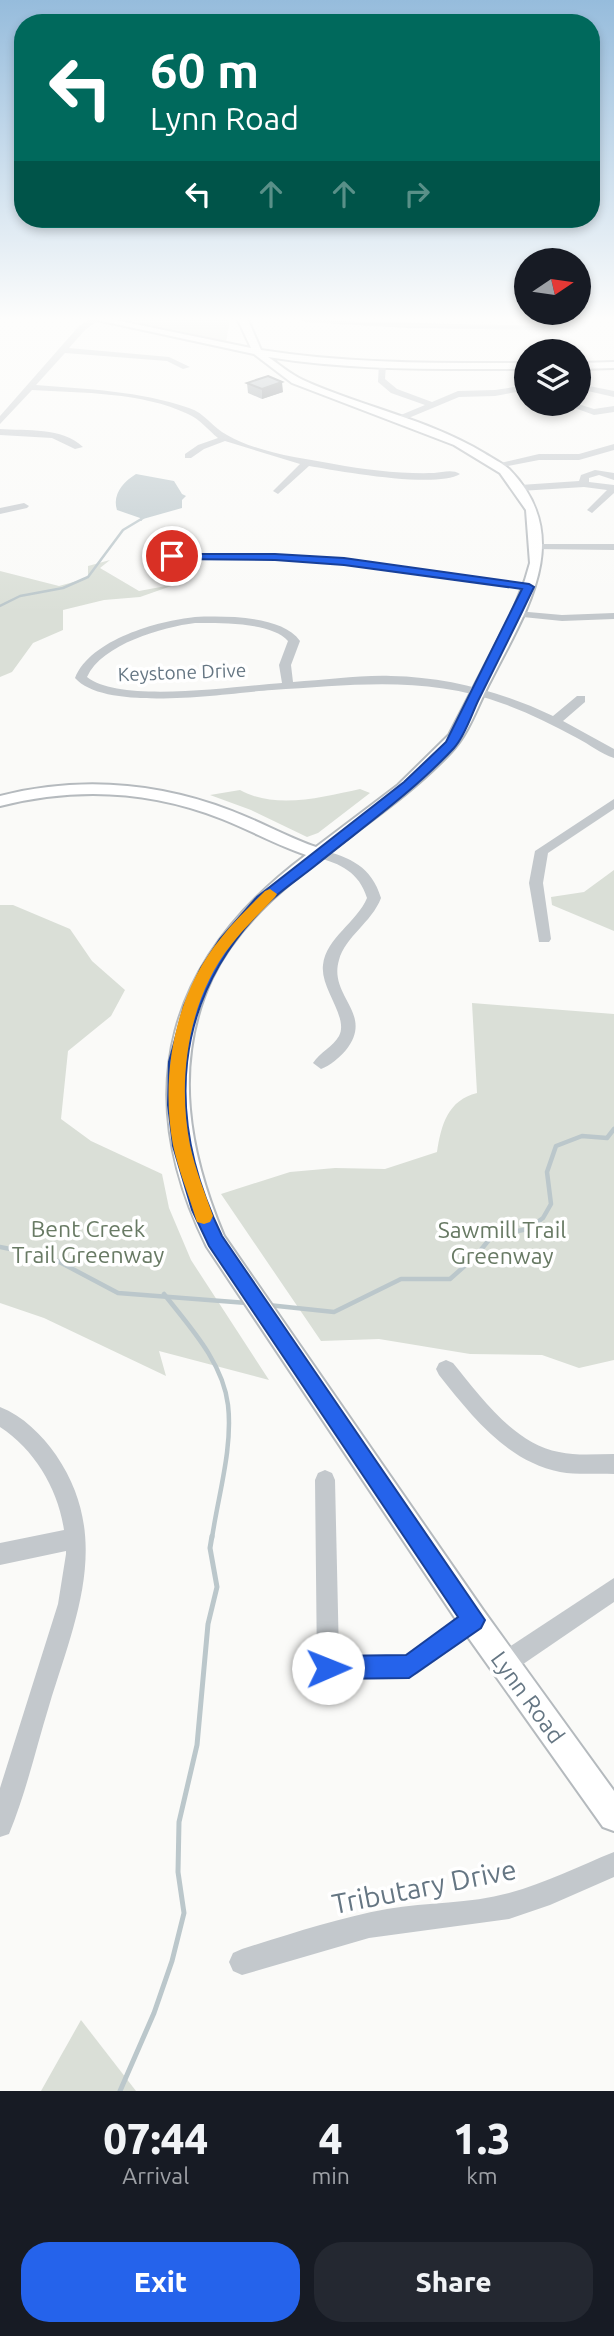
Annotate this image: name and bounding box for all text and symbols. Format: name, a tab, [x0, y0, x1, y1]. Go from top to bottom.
icon: left	[35, 42, 126, 133]
text: 60 m	[150, 42, 259, 97]
text: Lynn Road	[150, 100, 299, 136]
icon: left	[179, 175, 217, 213]
icon: ahead	[252, 175, 290, 213]
icon: ahead	[325, 175, 363, 213]
icon: right	[398, 175, 436, 213]
north arrow	[514, 248, 592, 326]
map controls	[514, 248, 591, 416]
button: layers	[514, 339, 591, 416]
pin	[142, 526, 202, 586]
icon: arrive	[153, 537, 191, 575]
street label: Keystone Drive	[117, 659, 247, 685]
park label: Bent Creek Trail Greenway	[12, 1216, 164, 1267]
park label: Sawmill Trail Greenway	[438, 1217, 566, 1268]
position arrow	[291, 1631, 365, 1705]
street label: Lynn Road	[486, 1646, 570, 1748]
street label: Tributary Drive	[329, 1853, 519, 1919]
text: 07:44	[103, 2115, 208, 2162]
text: 4	[319, 2115, 343, 2162]
text: 1.3	[453, 2115, 511, 2162]
text: Arrival	[122, 2163, 189, 2188]
text: min	[311, 2163, 350, 2188]
text: km	[466, 2163, 498, 2188]
button: Exit	[21, 2242, 300, 2322]
button: Share	[314, 2242, 593, 2322]

